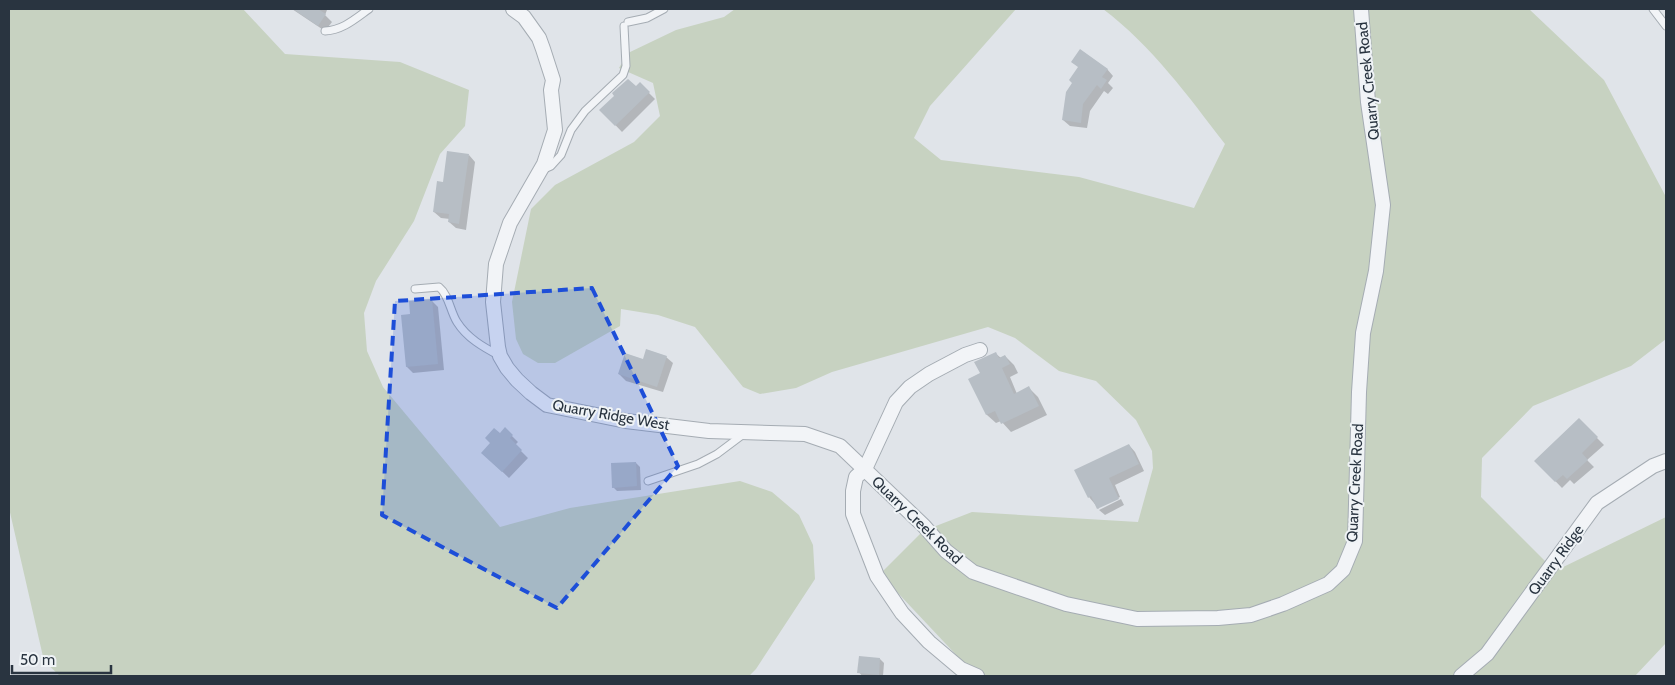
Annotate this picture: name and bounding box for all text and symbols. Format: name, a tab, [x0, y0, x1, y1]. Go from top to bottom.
street label: Quarry Creek Road	[1353, 21, 1383, 141]
street label: Quarry Ridge West	[551, 396, 671, 434]
street label: Quarry Creek Road	[1343, 423, 1367, 543]
street label: Quarry Creek Road	[868, 472, 966, 568]
street label: Quarry Ridge	[1524, 521, 1588, 599]
scale bar	[12, 642, 111, 674]
text: 50 m	[20, 651, 55, 669]

